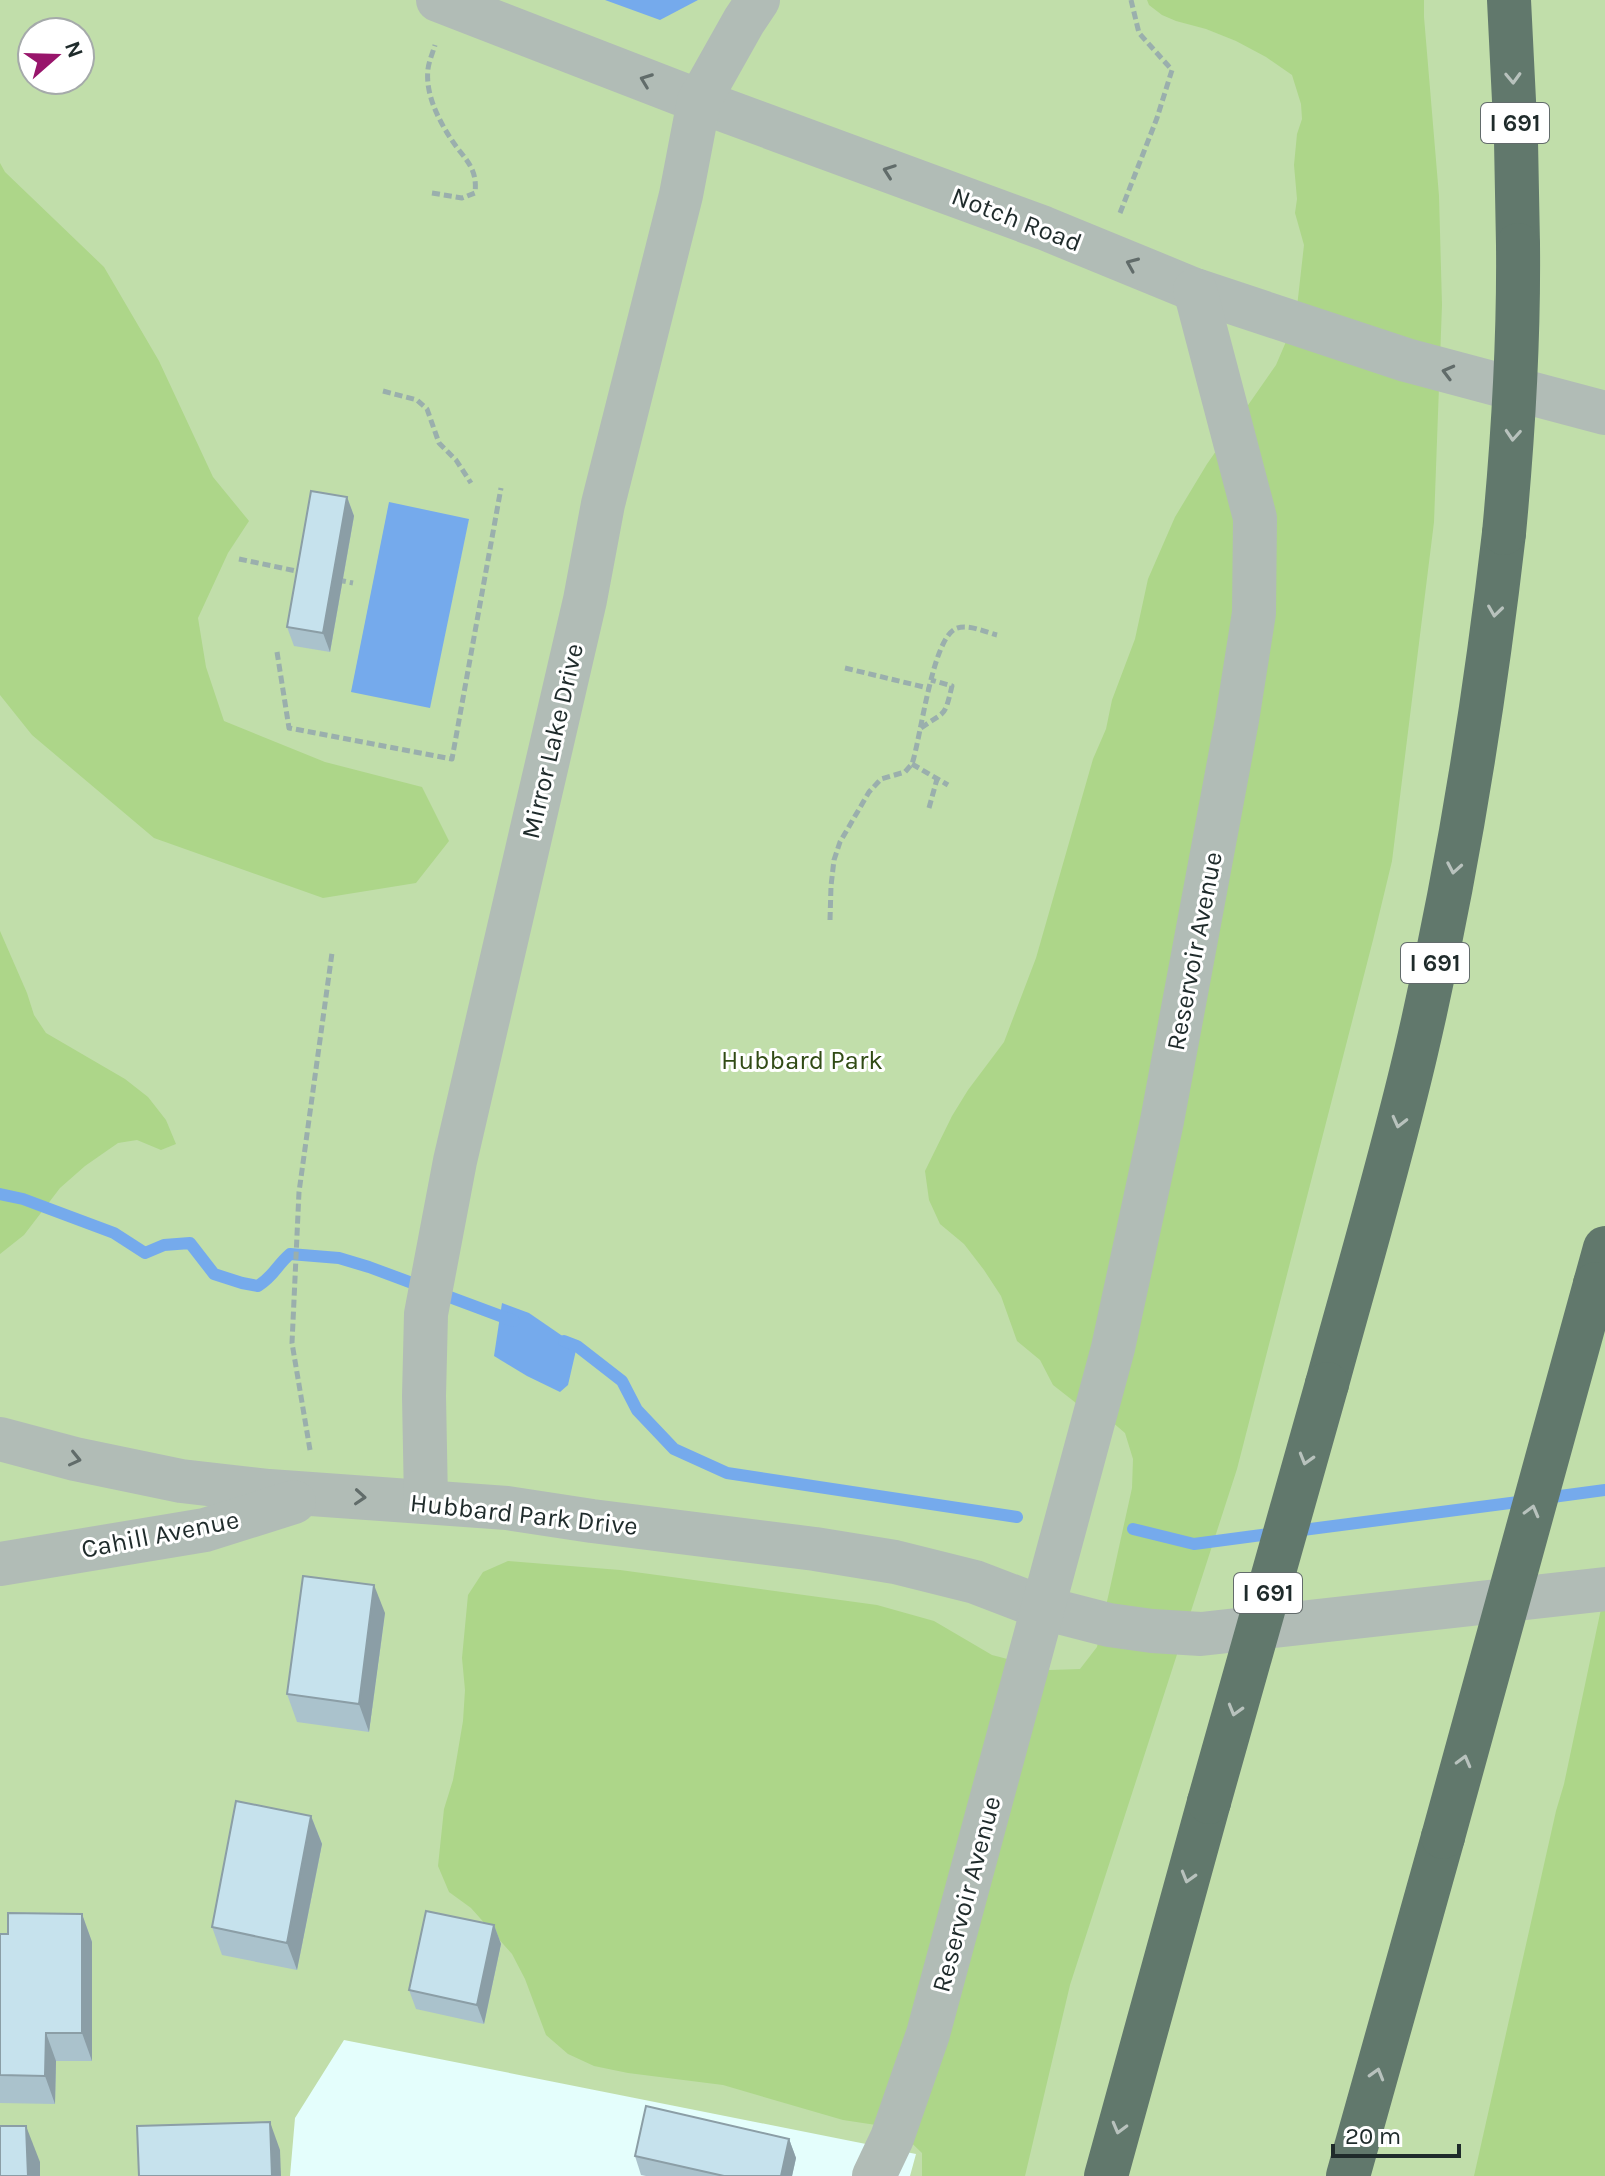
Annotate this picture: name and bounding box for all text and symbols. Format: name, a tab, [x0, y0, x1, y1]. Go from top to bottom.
north arrow	[16, 16, 96, 96]
text: N	[59, 38, 89, 61]
one-way arrow	[1504, 72, 1521, 85]
one-way arrow	[640, 73, 654, 90]
road number: I 691	[1481, 103, 1549, 143]
one-way arrow	[883, 164, 897, 181]
street label: Notch Road	[947, 180, 1086, 258]
one-way arrow	[1126, 257, 1140, 273]
one-way arrow	[1442, 364, 1456, 381]
one-way arrow	[1505, 429, 1522, 442]
one-way arrow	[1487, 604, 1504, 618]
street label: Mirror Lake Drive	[515, 640, 590, 842]
street label: Reservoir Avenue	[1160, 849, 1229, 1053]
one-way arrow	[1446, 861, 1463, 874]
road number: I 691	[1401, 943, 1469, 983]
park label: Hubbard Park	[721, 1045, 883, 1076]
one-way arrow	[1391, 1114, 1408, 1128]
one-way arrow	[68, 1450, 82, 1467]
one-way arrow	[1299, 1452, 1315, 1466]
street label: Hubbard Park Drive	[409, 1487, 639, 1542]
one-way arrow	[354, 1488, 367, 1505]
street label: Cahill Avenue	[79, 1504, 242, 1565]
one-way arrow	[1523, 1504, 1540, 1518]
road number: I 691	[1234, 1573, 1302, 1613]
one-way arrow	[1228, 1702, 1245, 1716]
one-way arrow	[1454, 1755, 1471, 1769]
street label: Reservoir Avenue	[925, 1793, 1008, 1996]
one-way arrow	[1181, 1870, 1198, 1884]
one-way arrow	[1367, 2067, 1384, 2081]
scale bar	[1333, 2108, 1459, 2158]
one-way arrow	[1112, 2121, 1128, 2135]
text: 20 m	[1345, 2122, 1401, 2150]

